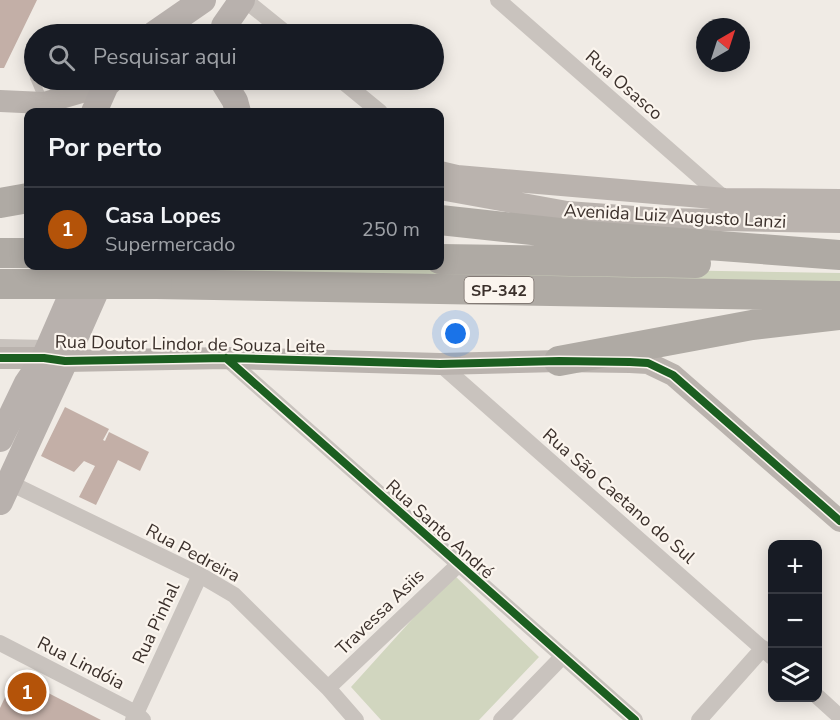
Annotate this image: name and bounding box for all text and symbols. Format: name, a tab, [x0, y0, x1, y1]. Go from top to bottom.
north arrow	[696, 18, 750, 72]
search box	[24, 24, 444, 90]
icon: search	[45, 41, 78, 74]
text: Pesquisar aqui	[93, 42, 237, 72]
street label: Rua Osasco	[580, 45, 668, 125]
text: Por perto	[48, 130, 162, 165]
street label: Avenida Luiz Augusto Lanzi	[563, 198, 787, 234]
text: Casa Lopes	[105, 201, 221, 231]
text: 1	[62, 216, 74, 243]
text: 250 m	[362, 216, 420, 243]
text: Supermercado	[105, 231, 235, 258]
road number: SP-342	[464, 277, 534, 303]
your location	[441, 319, 470, 348]
street label: Rua Doutor Lindor de Souza Leite	[55, 330, 325, 358]
street label: Rua São Caetano do Sul	[538, 423, 701, 569]
street label: Rua Santo André	[381, 474, 499, 584]
street label: Rua Pedreira	[142, 518, 244, 588]
map controls	[768, 540, 822, 702]
button: +	[768, 540, 822, 594]
street label: Travessa Asiis	[331, 564, 429, 660]
street label: Rua Pinhal	[127, 578, 186, 668]
button: −	[768, 594, 822, 648]
street label: Rua Lindóia	[33, 631, 129, 695]
button: layers	[768, 648, 822, 702]
pin: 1	[8, 670, 46, 714]

